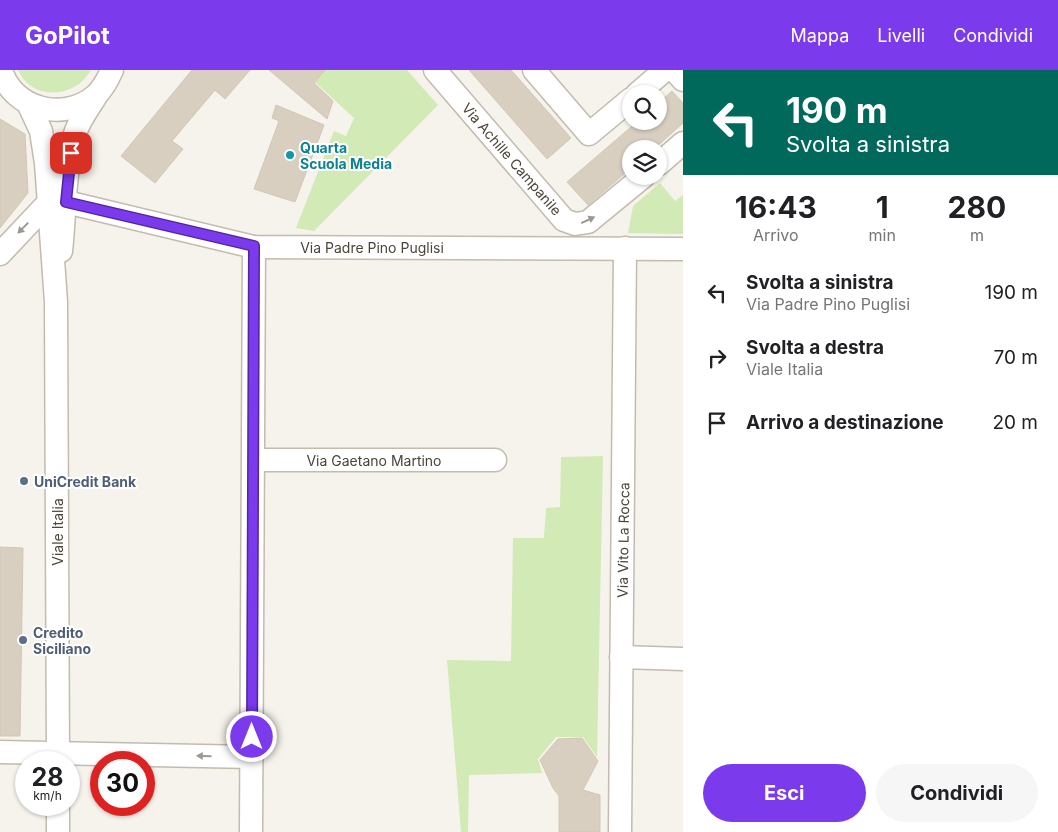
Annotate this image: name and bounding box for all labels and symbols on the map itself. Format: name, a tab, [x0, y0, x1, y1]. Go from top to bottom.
street label: Via Achille Campanile	[459, 99, 565, 219]
pin	[50, 132, 92, 174]
place label: Quarta Scuola Media	[300, 139, 392, 172]
marker: Quarta Scuola Media	[284, 149, 296, 161]
one-way arrow	[581, 215, 596, 224]
one-way arrow	[17, 222, 29, 234]
street label: Via Padre Pino Puglisi	[300, 239, 444, 256]
street label: Via Gaetano Martino	[306, 452, 442, 469]
place label: UniCredit Bank	[34, 473, 137, 490]
marker: UniCredit Bank	[18, 475, 30, 487]
street label: Via Vito La Rocca	[613, 482, 633, 598]
street label: Viale Italia	[49, 498, 66, 566]
place label: Credito Siciliano	[33, 624, 91, 657]
marker: Credito Siciliano	[17, 634, 29, 646]
position arrow	[225, 710, 277, 762]
speed limit sign: 30	[90, 751, 155, 816]
one-way arrow	[195, 752, 211, 760]

